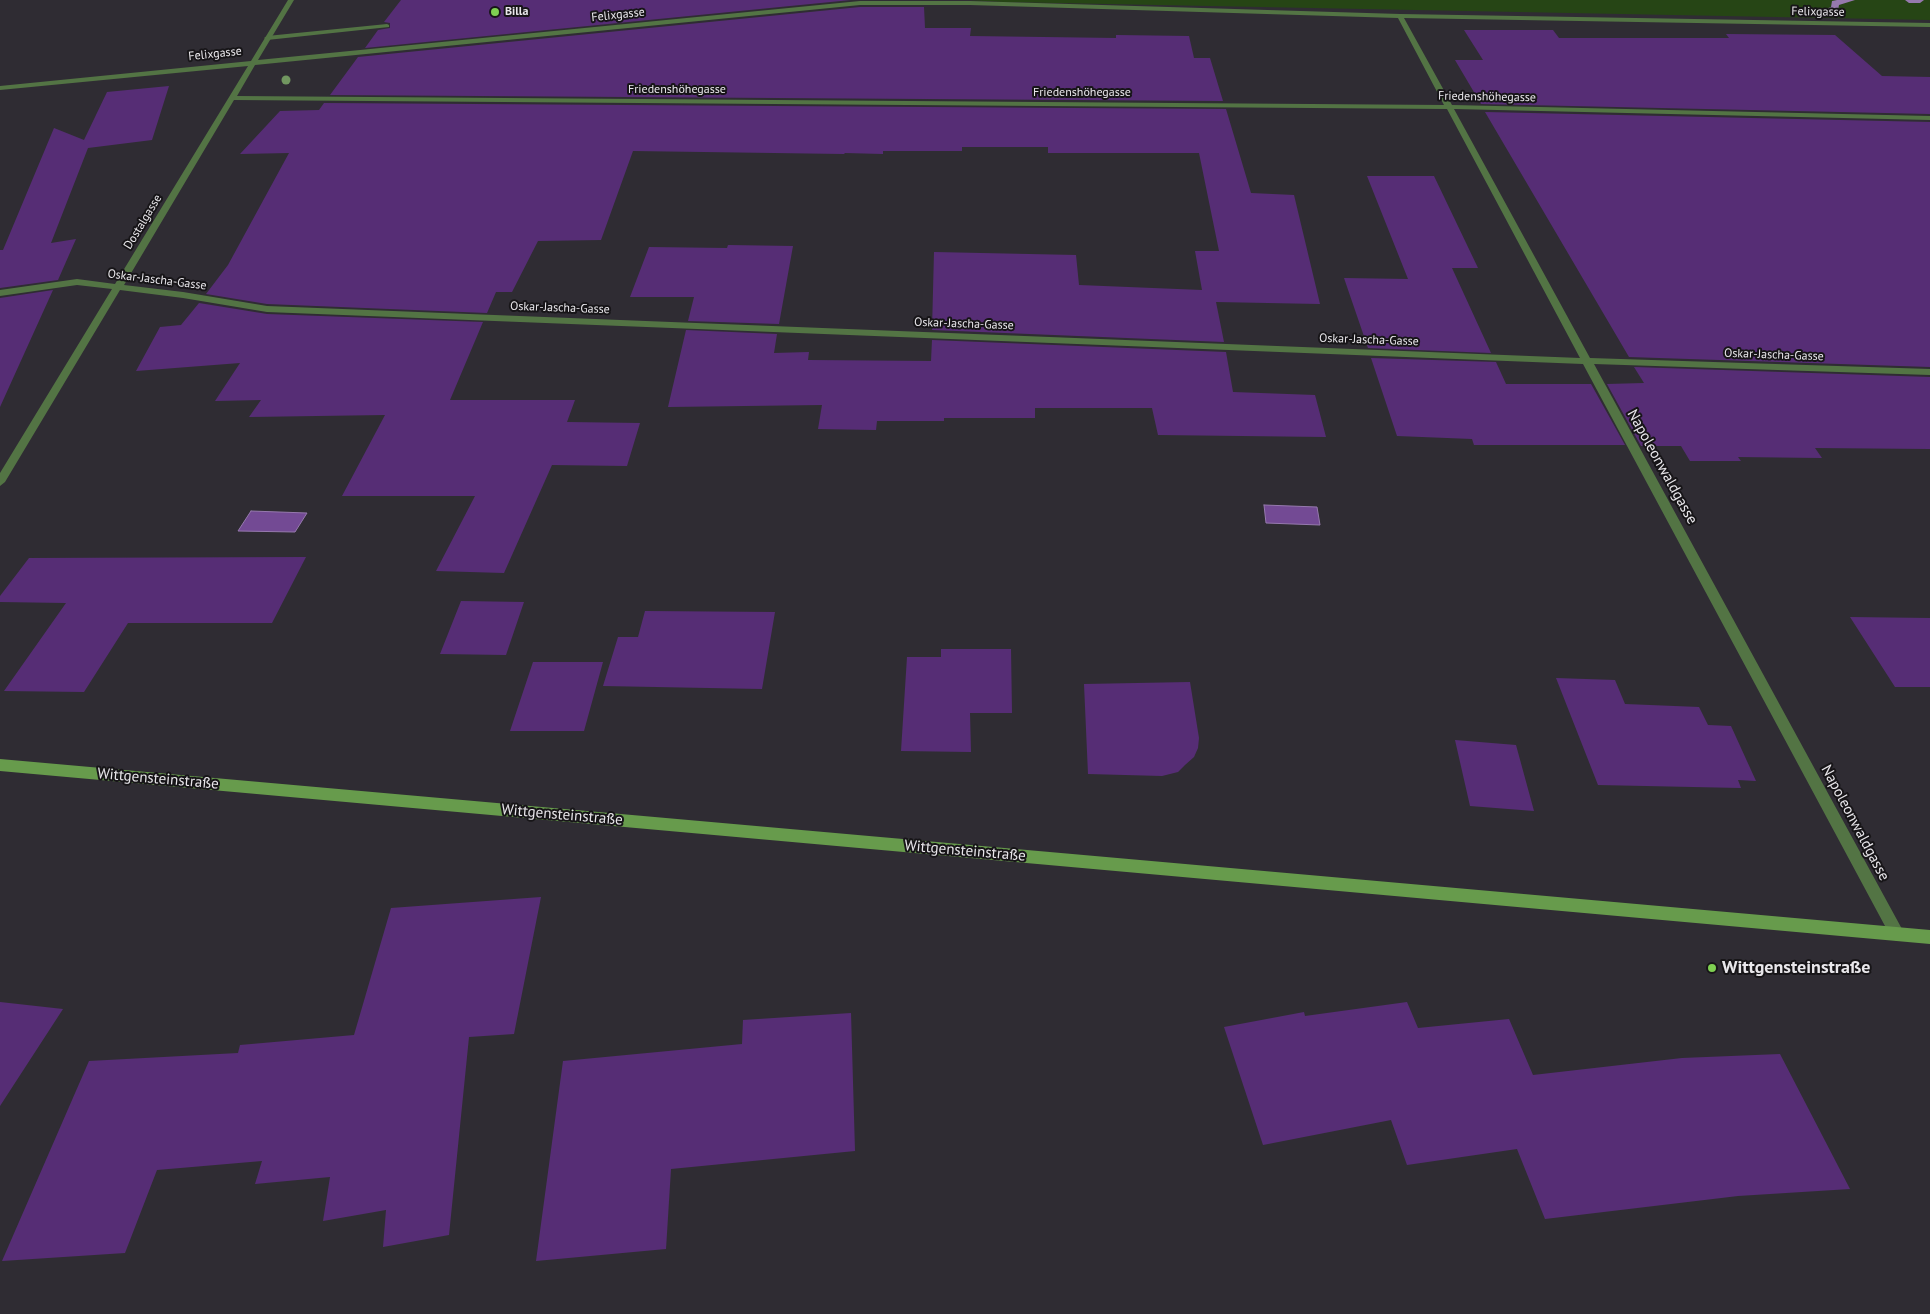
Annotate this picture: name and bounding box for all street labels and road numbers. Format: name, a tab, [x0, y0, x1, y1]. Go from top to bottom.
street label: Felixgasse	[1791, 4, 1845, 20]
street label: Felixgasse	[591, 5, 645, 25]
street label: Felixgasse	[188, 44, 242, 64]
street label: Friedenshöhegasse	[628, 83, 726, 97]
street label: Friedenshöhegasse	[1033, 86, 1131, 100]
street label: Friedenshöhegasse	[1438, 89, 1536, 105]
street label: Dostalgasse	[121, 192, 165, 252]
street label: Oskar-Jascha-Gasse	[107, 267, 207, 293]
street label: Oskar-Jascha-Gasse	[510, 299, 610, 317]
street label: Oskar-Jascha-Gasse	[914, 315, 1014, 333]
street label: Oskar-Jascha-Gasse	[1319, 331, 1419, 349]
street label: Oskar-Jascha-Gasse	[1724, 346, 1824, 364]
street label: Napoleonwaldgasse	[1623, 406, 1701, 528]
street label: Napoleonwaldgasse	[1817, 762, 1893, 884]
street label: Wittgensteinstraße	[97, 765, 219, 793]
street label: Wittgensteinstraße	[501, 801, 623, 829]
street label: Wittgensteinstraße	[904, 837, 1026, 865]

